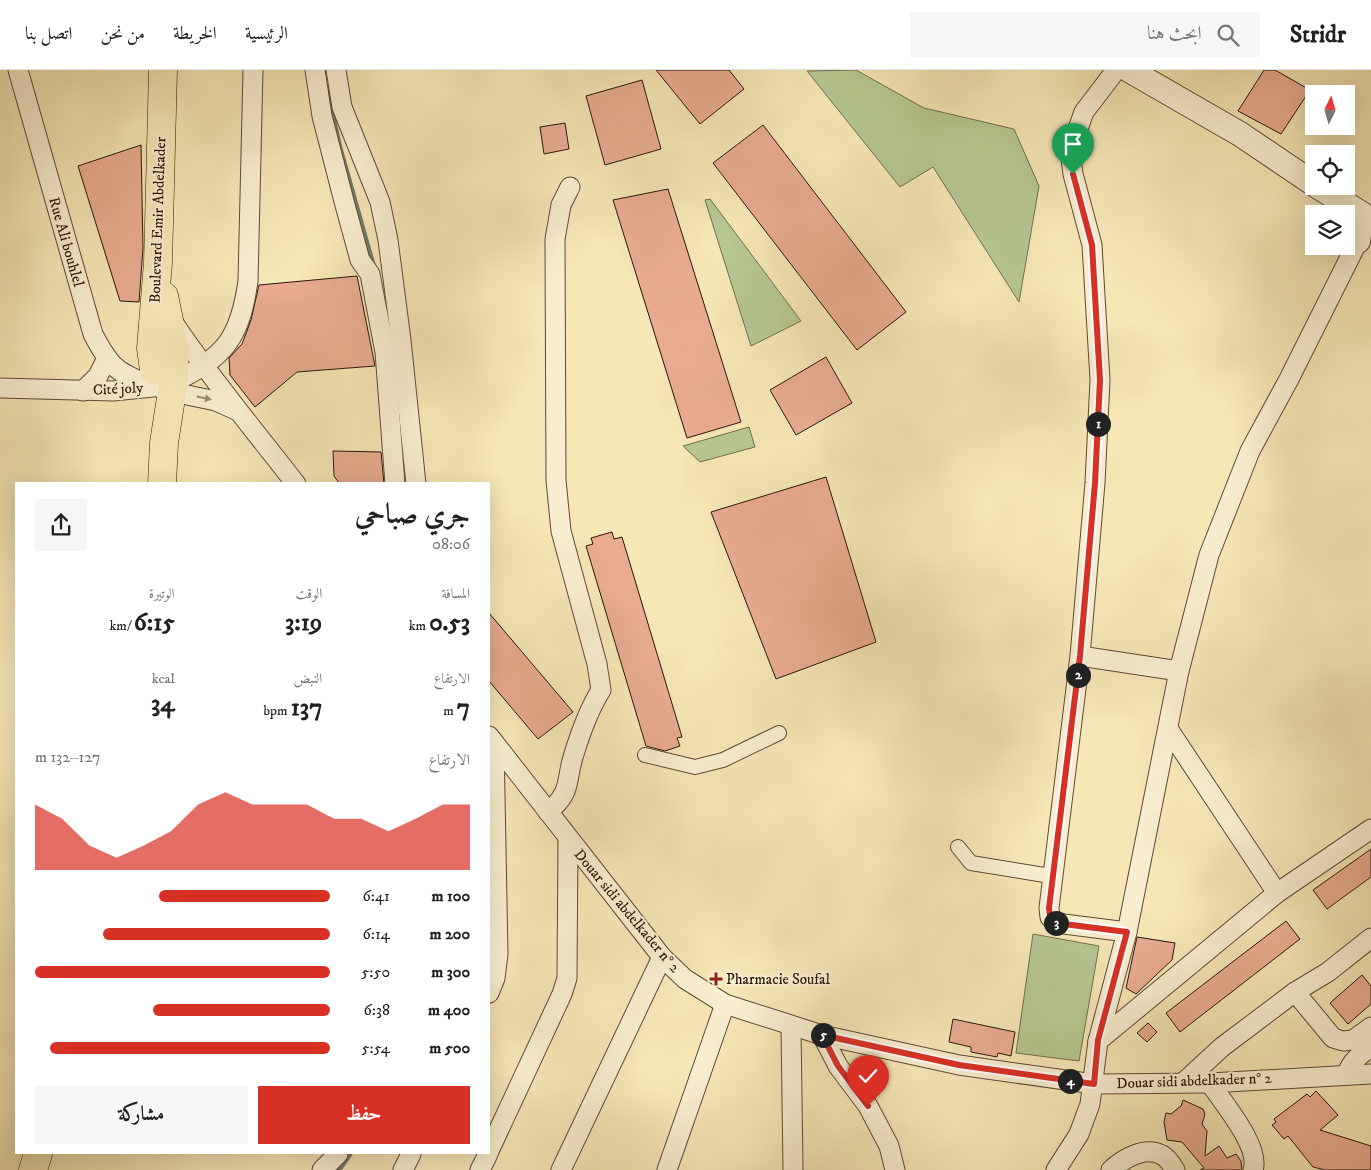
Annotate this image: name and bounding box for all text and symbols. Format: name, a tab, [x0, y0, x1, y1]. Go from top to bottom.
search box	[910, 12, 1260, 57]
text: Stridr	[1290, 20, 1346, 50]
icon: search	[1214, 21, 1242, 49]
text: ابحث هنا	[1147, 22, 1202, 45]
text: اتصل بنا	[25, 23, 72, 45]
text: من نحن	[100, 23, 145, 45]
text: الخريطة	[173, 23, 217, 45]
text: الرئيسية	[245, 23, 288, 45]
north arrow	[1305, 85, 1355, 135]
map controls	[1305, 85, 1355, 255]
pin	[1052, 123, 1094, 174]
icon: arrive	[1059, 130, 1087, 158]
street label: Boulevard Emir Abdelkader	[146, 136, 170, 303]
button: locate	[1305, 145, 1355, 195]
street label: Rue Ali bouhlel	[44, 195, 88, 289]
button: layers	[1305, 205, 1355, 255]
street label: Cité joly	[92, 378, 144, 400]
one-way arrow	[196, 394, 212, 402]
pin: 1	[1086, 412, 1110, 436]
text: 1	[1096, 415, 1101, 433]
text: جري صباحي	[355, 497, 470, 532]
button: share	[35, 499, 87, 551]
text: 08:06	[432, 534, 470, 554]
text: الوتيرة	[149, 585, 175, 603]
text: الوقت	[296, 585, 322, 603]
text: المسافة	[441, 585, 470, 603]
text: 6:15	[134, 607, 175, 638]
text: 3:19	[285, 607, 322, 638]
text: 0.53	[429, 607, 470, 638]
text: /km	[109, 617, 134, 635]
text: km	[409, 617, 429, 635]
pin: 2	[1066, 662, 1090, 688]
text: 2	[1075, 666, 1082, 684]
text: kcal	[152, 670, 175, 688]
text: النبض	[293, 670, 322, 688]
text: الارتفاع	[434, 670, 470, 688]
text: 34	[151, 688, 175, 719]
text: 137	[291, 692, 322, 723]
text: 7	[457, 692, 470, 723]
text: bpm	[264, 702, 291, 720]
text: m	[443, 702, 457, 720]
text: 127–132 m	[35, 747, 100, 767]
text: الارتفاع	[428, 750, 470, 770]
street label: Douar sidi abdelkader n° 2	[570, 845, 685, 977]
text: 6:41	[362, 886, 390, 906]
text: 100 m	[431, 886, 470, 906]
pin: 3	[1044, 910, 1068, 936]
text: 3	[1054, 914, 1059, 932]
text: 6:14	[362, 924, 390, 944]
text: 200 m	[429, 924, 470, 944]
text: 5:50	[361, 962, 390, 982]
text: 300 m	[431, 962, 470, 982]
place label: Pharmacie Soufal	[726, 970, 830, 989]
marker: Pharmacie Soufal	[710, 973, 722, 985]
text: 6:38	[364, 1000, 390, 1020]
text: 400 m	[428, 1000, 470, 1020]
pin: 5	[810, 1022, 836, 1048]
text: 5	[820, 1026, 827, 1044]
text: 5:54	[362, 1038, 390, 1058]
text: 500 m	[429, 1038, 470, 1058]
pin	[847, 1055, 889, 1106]
icon: check	[854, 1062, 882, 1090]
pin: 4	[1058, 1068, 1082, 1094]
street label: Douar sidi abdelkader n° 2	[1116, 1069, 1273, 1093]
text: 4	[1066, 1072, 1075, 1090]
button: مشاركة	[35, 1086, 248, 1144]
button: حفظ	[258, 1086, 470, 1144]

